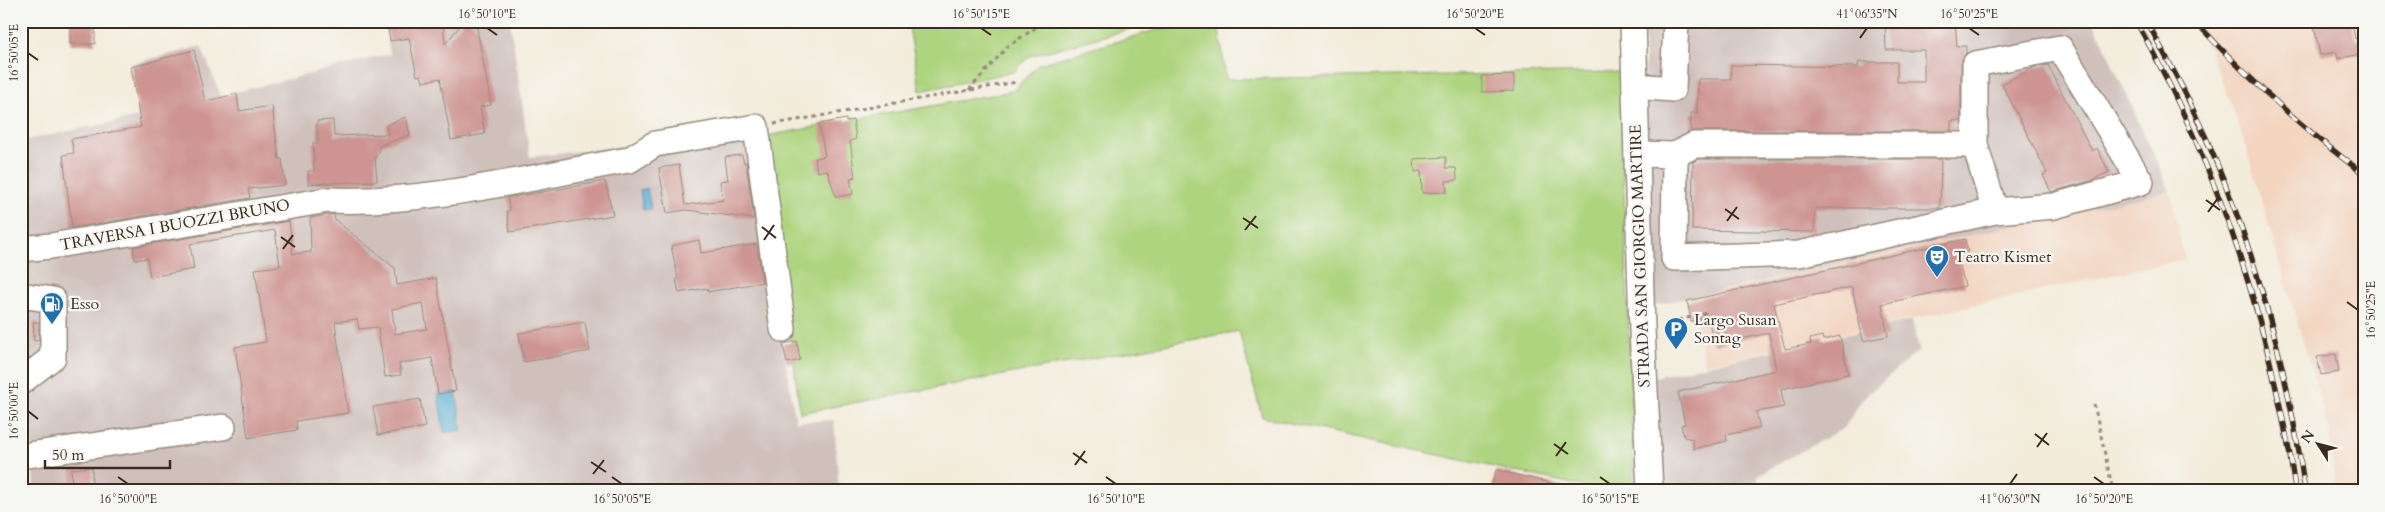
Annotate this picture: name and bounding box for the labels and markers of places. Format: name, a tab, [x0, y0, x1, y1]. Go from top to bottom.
theatre icon: Teatro Kismet	[1924, 244, 1950, 278]
place label: Teatro Kismet	[1954, 246, 2051, 268]
fuel station icon: Esso	[39, 291, 65, 325]
place label: Esso	[70, 293, 100, 315]
place label: Largo Susan Sontag	[1694, 309, 1777, 349]
parking icon: Largo Susan Sontag	[1663, 316, 1689, 350]

